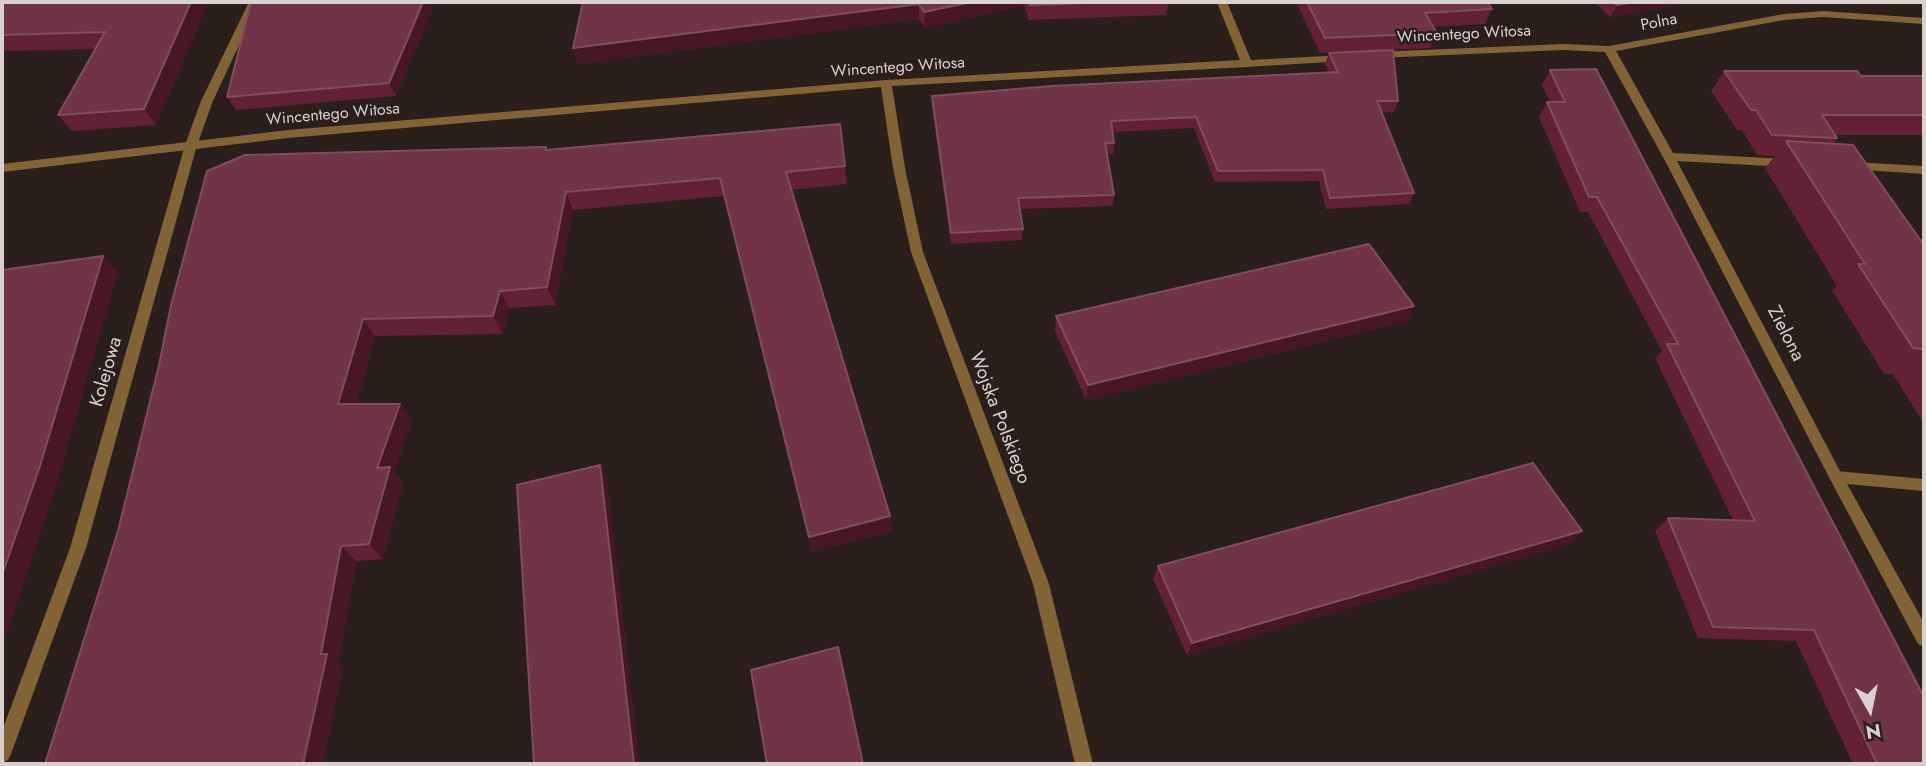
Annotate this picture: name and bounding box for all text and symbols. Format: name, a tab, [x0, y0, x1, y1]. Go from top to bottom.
street label: Polna	[1639, 10, 1679, 36]
street label: Wincentego Witosa	[1397, 22, 1531, 48]
street label: Wincentego Witosa	[830, 54, 966, 82]
street label: Wincentego Witosa	[265, 100, 401, 130]
street label: Zielona	[1761, 303, 1809, 365]
street label: Kolejowa	[86, 334, 128, 410]
street label: Wojska Polskiego	[963, 349, 1035, 487]
north arrow	[1835, 675, 1905, 745]
text: N	[1864, 717, 1883, 746]

